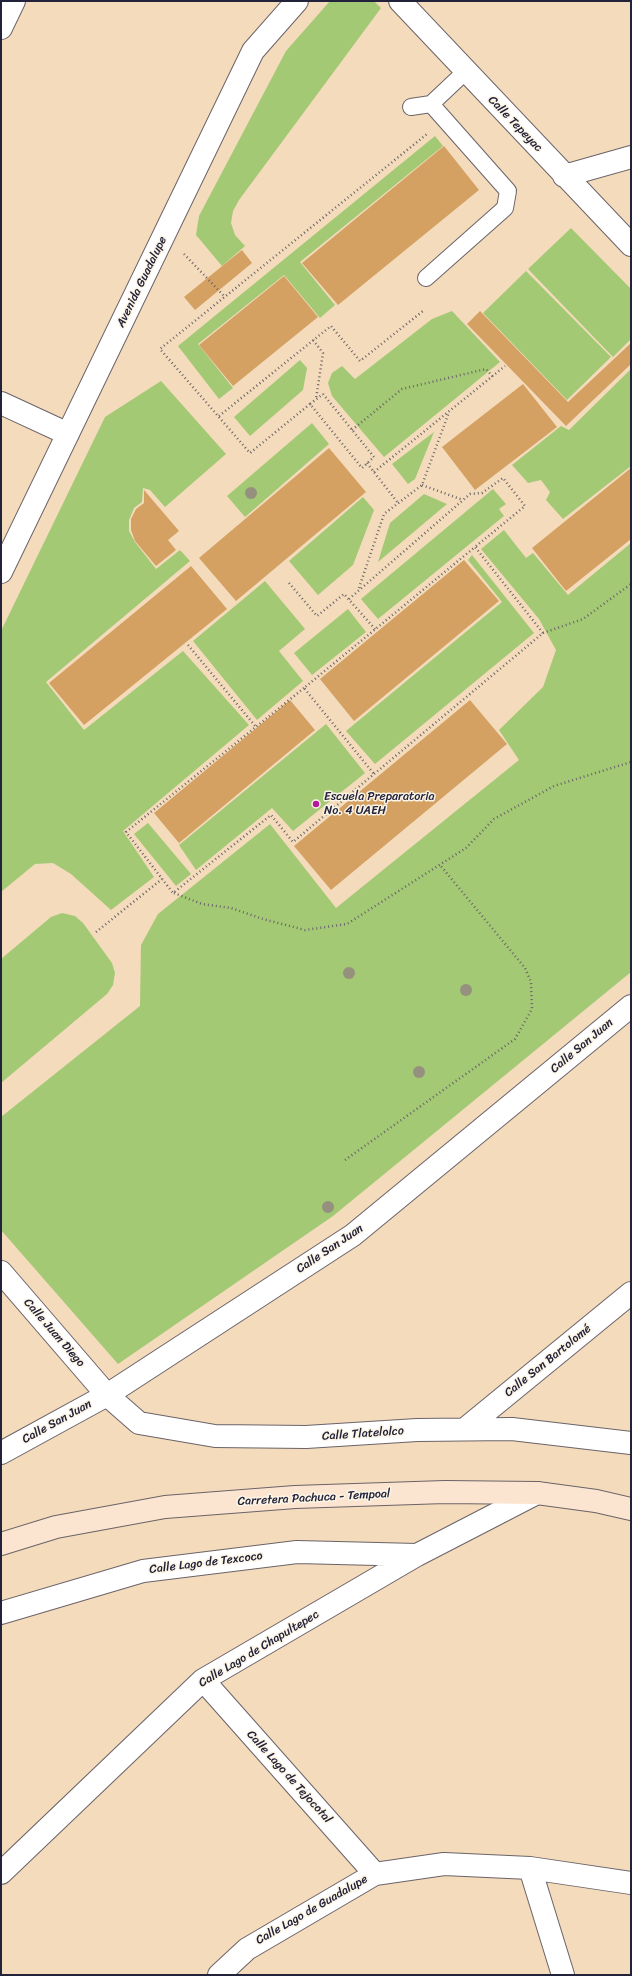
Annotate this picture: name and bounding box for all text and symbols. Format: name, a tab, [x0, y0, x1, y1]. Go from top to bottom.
street label: Calle Tepeyac	[485, 93, 545, 155]
street label: Avenida Guadalupe	[114, 234, 170, 330]
place label: Escuela Preparatoria No. 4 UAEH	[324, 790, 435, 818]
marker: Escuela Preparatoria No. 4 UAEH	[311, 799, 321, 809]
street label: Calle San Juan	[548, 1016, 616, 1076]
street label: Calle San Juan	[294, 1221, 366, 1277]
street label: Calle Juan Diego	[20, 1296, 88, 1370]
street label: Calle San Bartolomé	[502, 1322, 594, 1400]
street label: Calle San Juan	[20, 1397, 94, 1447]
street label: Calle Tlatelolco	[322, 1424, 404, 1444]
street label: Carretera Pachuca - Tempoal	[237, 1487, 391, 1509]
street label: Calle Lago de Texcoco	[149, 1549, 263, 1577]
street label: Calle Lago de Chapultepec	[196, 1607, 322, 1691]
street label: Calle Lago de Tejocotal	[243, 1728, 335, 1826]
street label: Calle Lago de Guadalupe	[254, 1872, 370, 1948]

